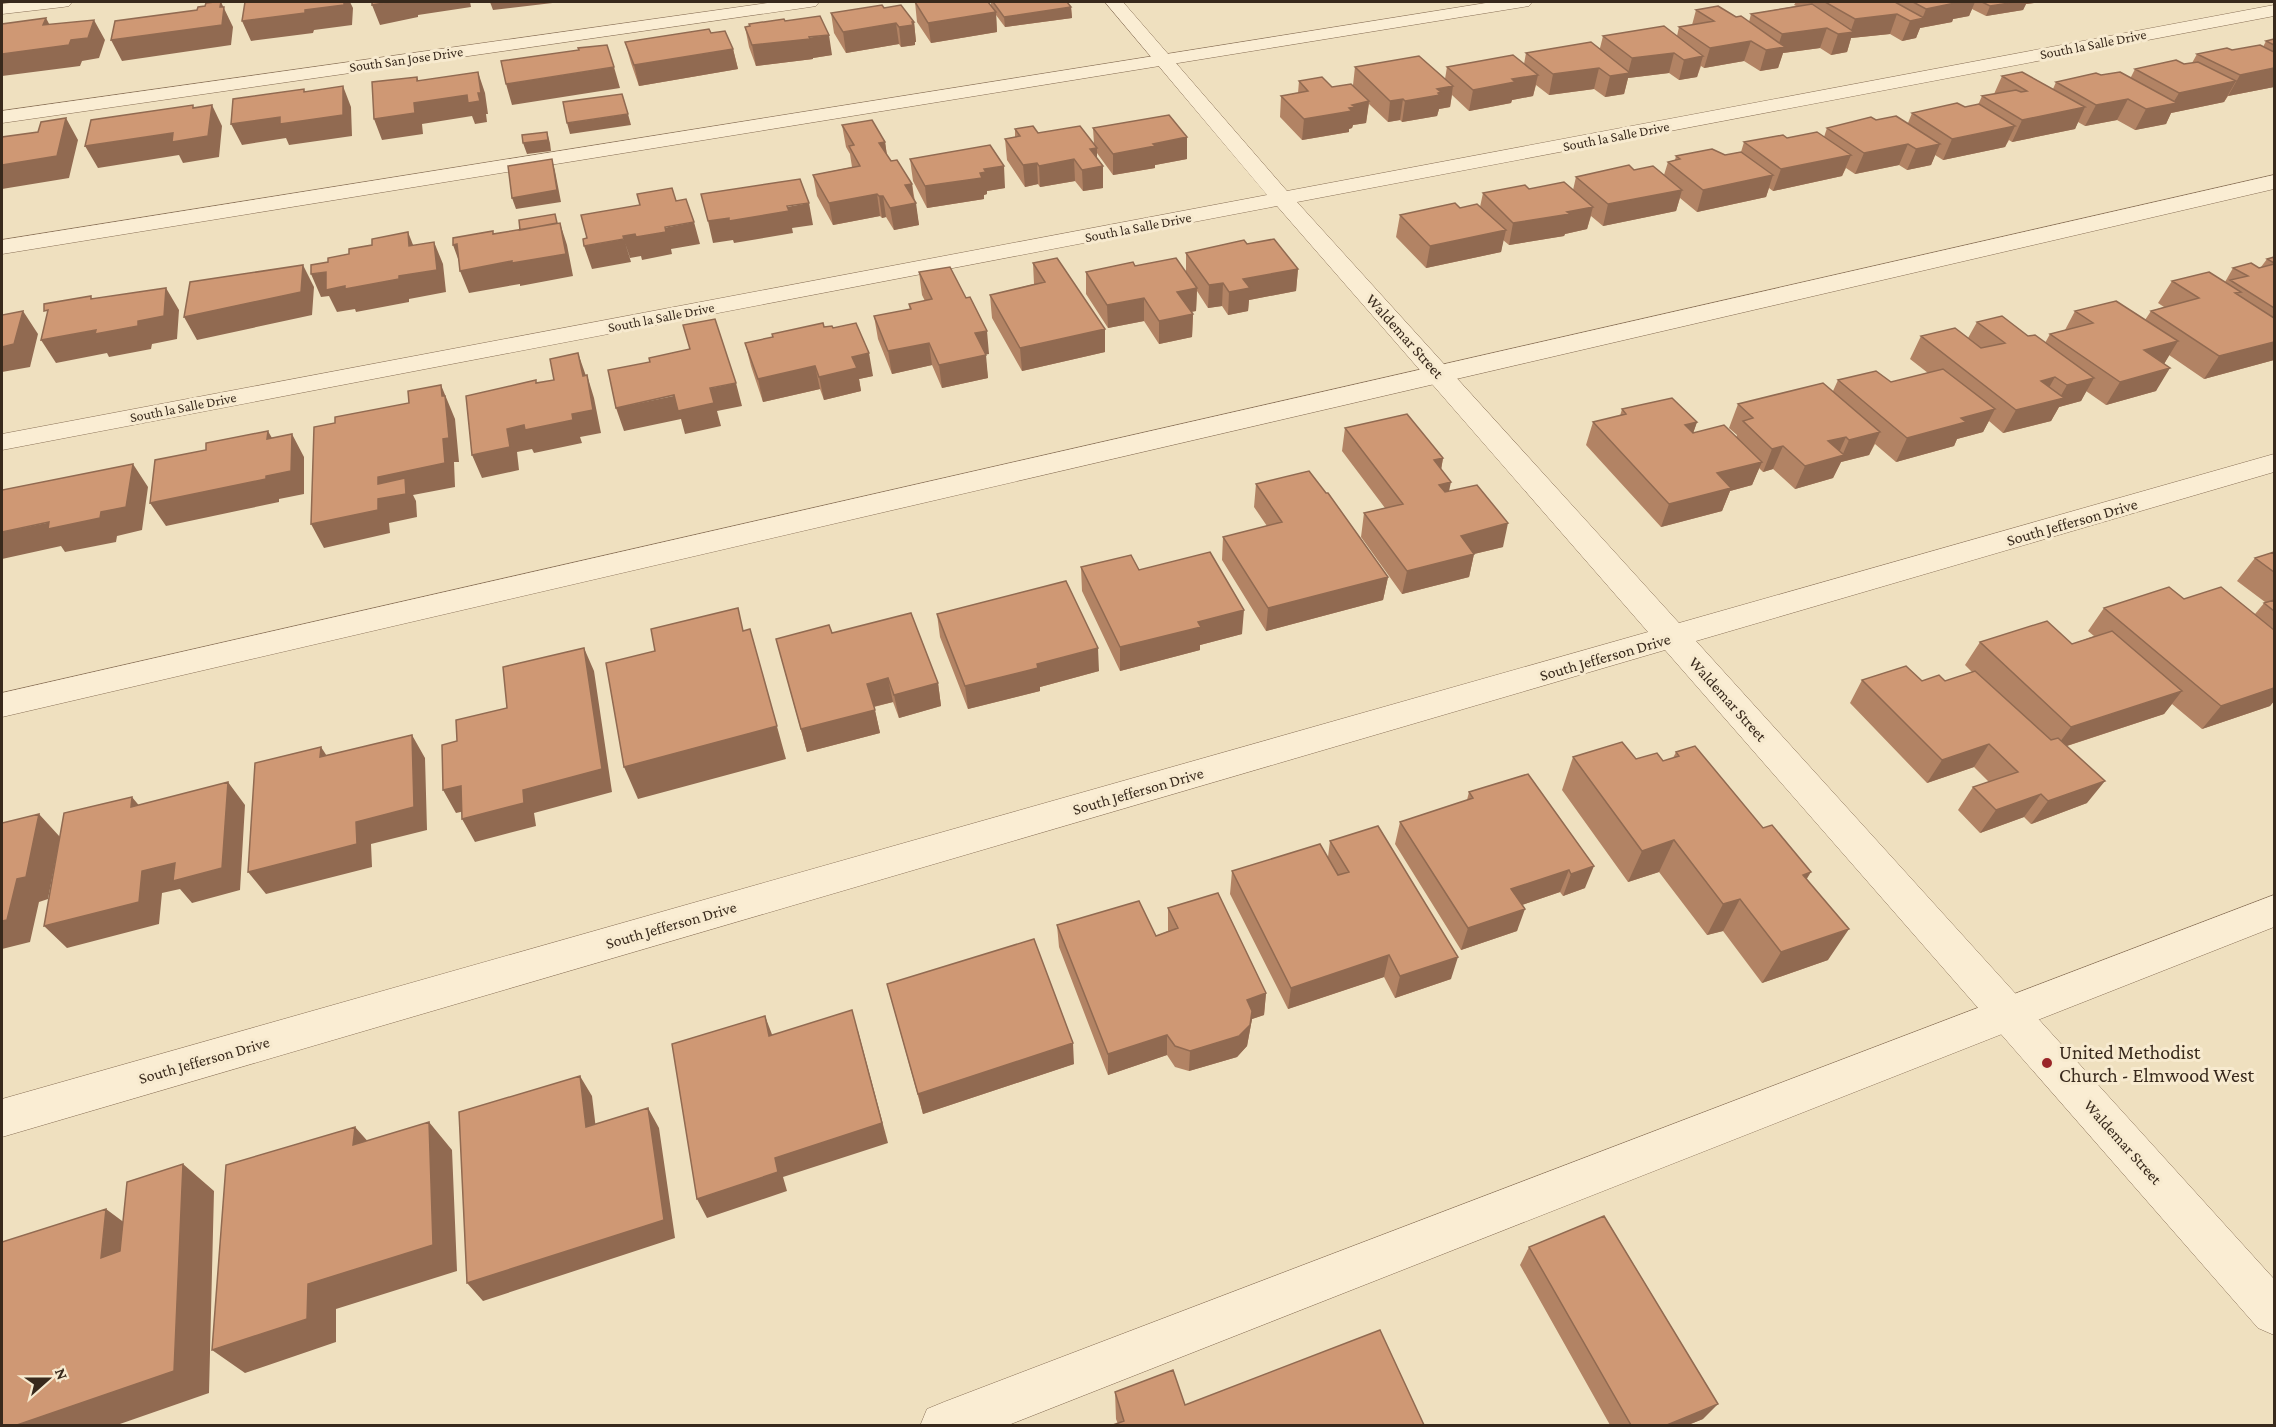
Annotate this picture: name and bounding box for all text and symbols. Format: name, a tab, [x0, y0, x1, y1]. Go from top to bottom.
street label: South la Salle Drive	[2038, 26, 2148, 62]
street label: South San Jose Drive	[348, 43, 464, 75]
street label: South la Salle Drive	[1561, 118, 1671, 154]
street label: South la Salle Drive	[1083, 209, 1193, 245]
street label: Waldemar Street	[1363, 290, 1448, 382]
street label: South la Salle Drive	[606, 299, 716, 335]
street label: South la Salle Drive	[128, 389, 238, 425]
street label: South Jefferson Drive	[2005, 495, 2140, 550]
street label: South Jefferson Drive	[1538, 630, 1673, 685]
street label: Waldemar Street	[1686, 653, 1771, 745]
street label: South Jefferson Drive	[1071, 764, 1206, 819]
street label: South Jefferson Drive	[604, 898, 739, 953]
street label: South Jefferson Drive	[137, 1033, 272, 1088]
place label: United Methodist Church - Elmwood West	[2059, 1041, 2255, 1086]
marker: United Methodist Church - Elmwood West	[2040, 1056, 2054, 1070]
street label: Waldemar Street	[2081, 1096, 2166, 1188]
north arrow	[18, 1349, 78, 1409]
text: N	[52, 1366, 71, 1382]

